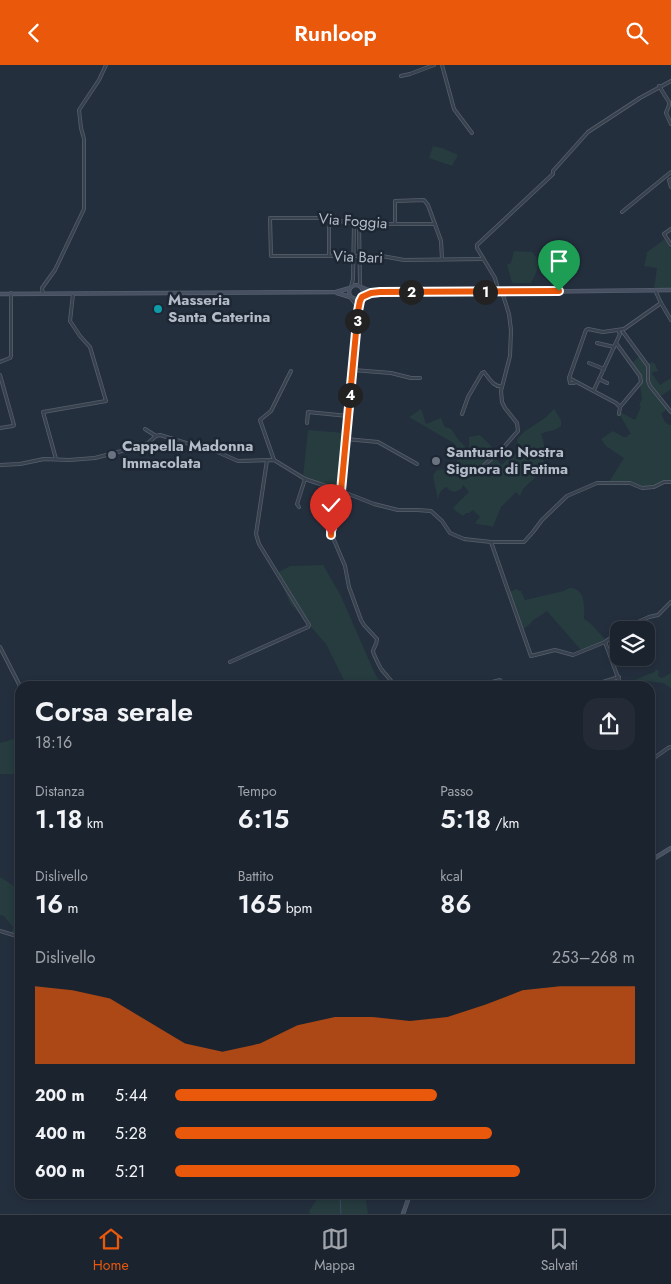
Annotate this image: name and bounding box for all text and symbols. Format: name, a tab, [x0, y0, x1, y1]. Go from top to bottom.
text: Runloop	[294, 17, 377, 49]
icon: back	[20, 19, 48, 47]
icon: search	[623, 19, 651, 47]
street label: Via Foggia	[318, 208, 388, 234]
pin	[538, 240, 580, 291]
street label: Via Bari	[333, 245, 383, 269]
icon: arrive	[545, 247, 573, 275]
pin: 2	[398, 279, 424, 305]
pin: 1	[472, 279, 498, 305]
text: 2	[407, 282, 416, 302]
text: 1	[482, 282, 489, 302]
place label: Masseria Santa Caterina	[168, 289, 270, 328]
marker: Masseria Santa Caterina	[152, 303, 164, 315]
pin: 3	[344, 309, 370, 333]
text: 3	[353, 311, 362, 331]
pin: 4	[338, 383, 362, 407]
text: 4	[346, 385, 355, 405]
place label: Cappella Madonna Immacolata	[122, 435, 253, 474]
place label: Santuario Nostra Signora di Fatima	[446, 441, 568, 480]
marker: Cappella Madonna Immacolata	[106, 449, 118, 461]
marker: Santuario Nostra Signora di Fatima	[430, 455, 442, 467]
pin	[310, 484, 352, 535]
icon: check	[317, 491, 345, 519]
map controls	[610, 621, 655, 666]
button: layers	[610, 621, 655, 666]
text: Corsa serale	[35, 691, 193, 732]
button: share	[583, 698, 635, 750]
text: 18:16	[35, 731, 72, 754]
text: Distanza	[35, 781, 84, 801]
text: Tempo	[238, 781, 277, 801]
text: Passo	[440, 781, 473, 801]
text: 1.18	[35, 801, 82, 837]
text: 6:15	[238, 801, 289, 837]
text: 5:18	[440, 801, 491, 837]
text: km	[82, 813, 104, 833]
text: /km	[491, 813, 520, 833]
text: Dislivello	[35, 866, 88, 886]
text: Battito	[238, 866, 274, 886]
text: kcal	[440, 866, 463, 886]
text: 16	[35, 886, 63, 922]
text: 165	[238, 886, 281, 922]
text: 86	[440, 886, 471, 922]
text: m	[63, 898, 78, 918]
text: bpm	[281, 898, 313, 918]
text: Dislivello	[35, 946, 95, 969]
text: 253–268 m	[552, 946, 635, 969]
text: 200 m	[35, 1084, 85, 1107]
text: 5:44	[115, 1084, 147, 1107]
text: 400 m	[35, 1122, 85, 1145]
text: 5:28	[115, 1122, 147, 1145]
text: 600 m	[35, 1160, 85, 1183]
text: 5:21	[115, 1160, 145, 1183]
tab: Home	[93, 1225, 129, 1275]
tab: Mappa	[314, 1225, 355, 1275]
tab: Salvati	[541, 1225, 578, 1275]

